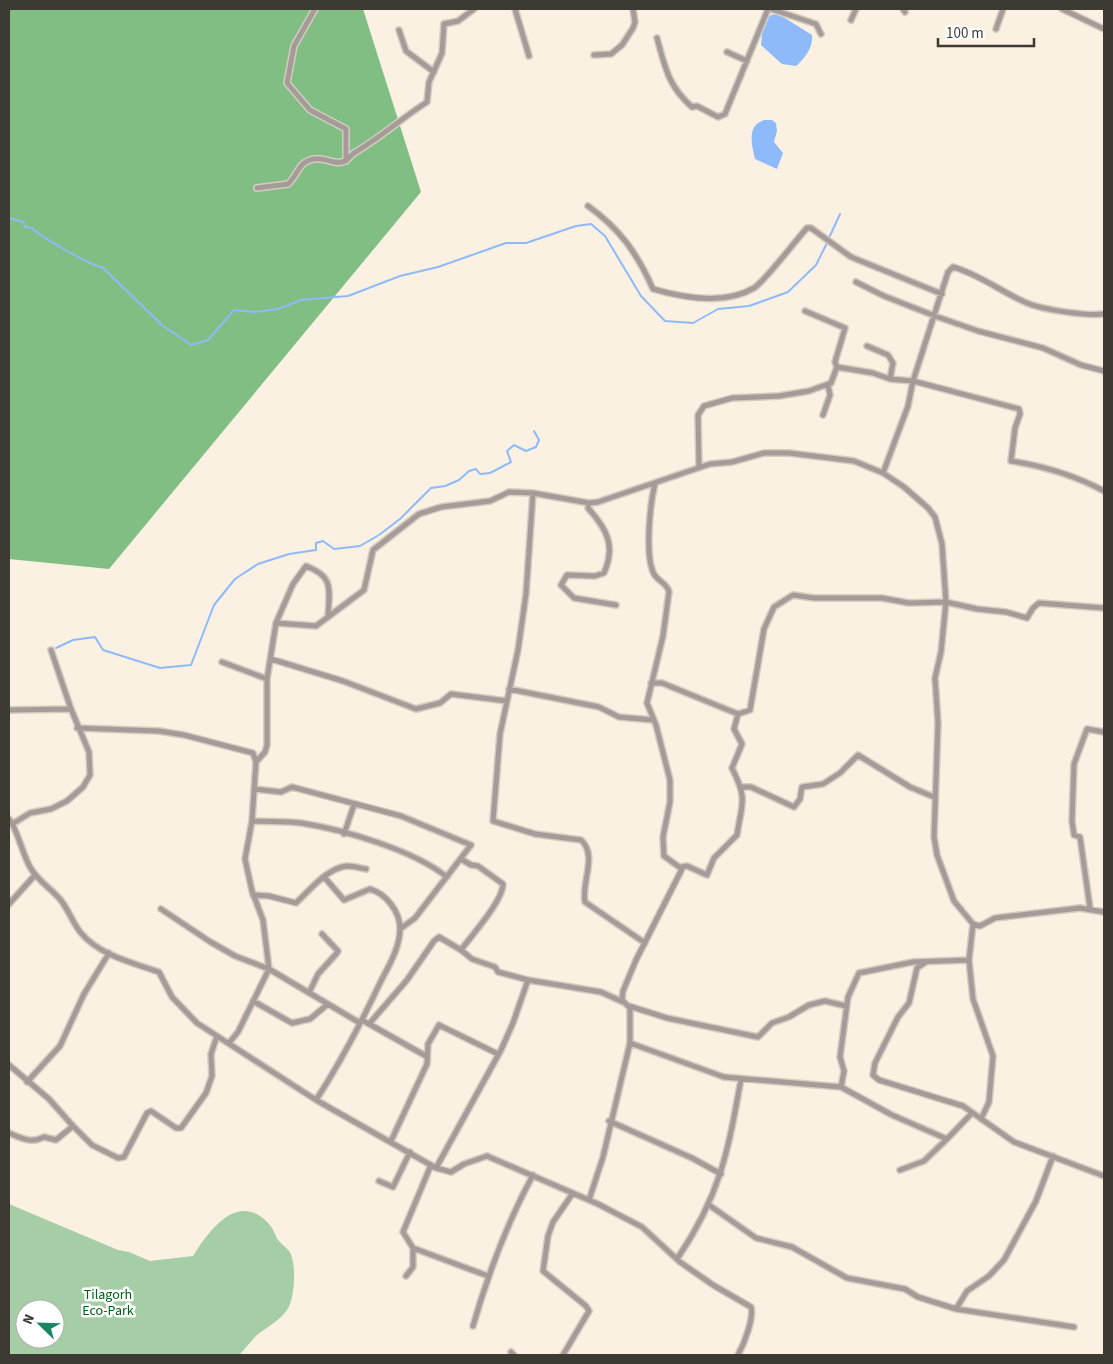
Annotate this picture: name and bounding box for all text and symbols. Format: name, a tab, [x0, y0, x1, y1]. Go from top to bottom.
scale bar	[938, 15, 1034, 47]
text: 100 m	[946, 23, 984, 44]
park label: Tilagorh Eco-Park	[82, 1285, 134, 1321]
north arrow	[15, 1299, 65, 1349]
text: N	[18, 1311, 40, 1328]

